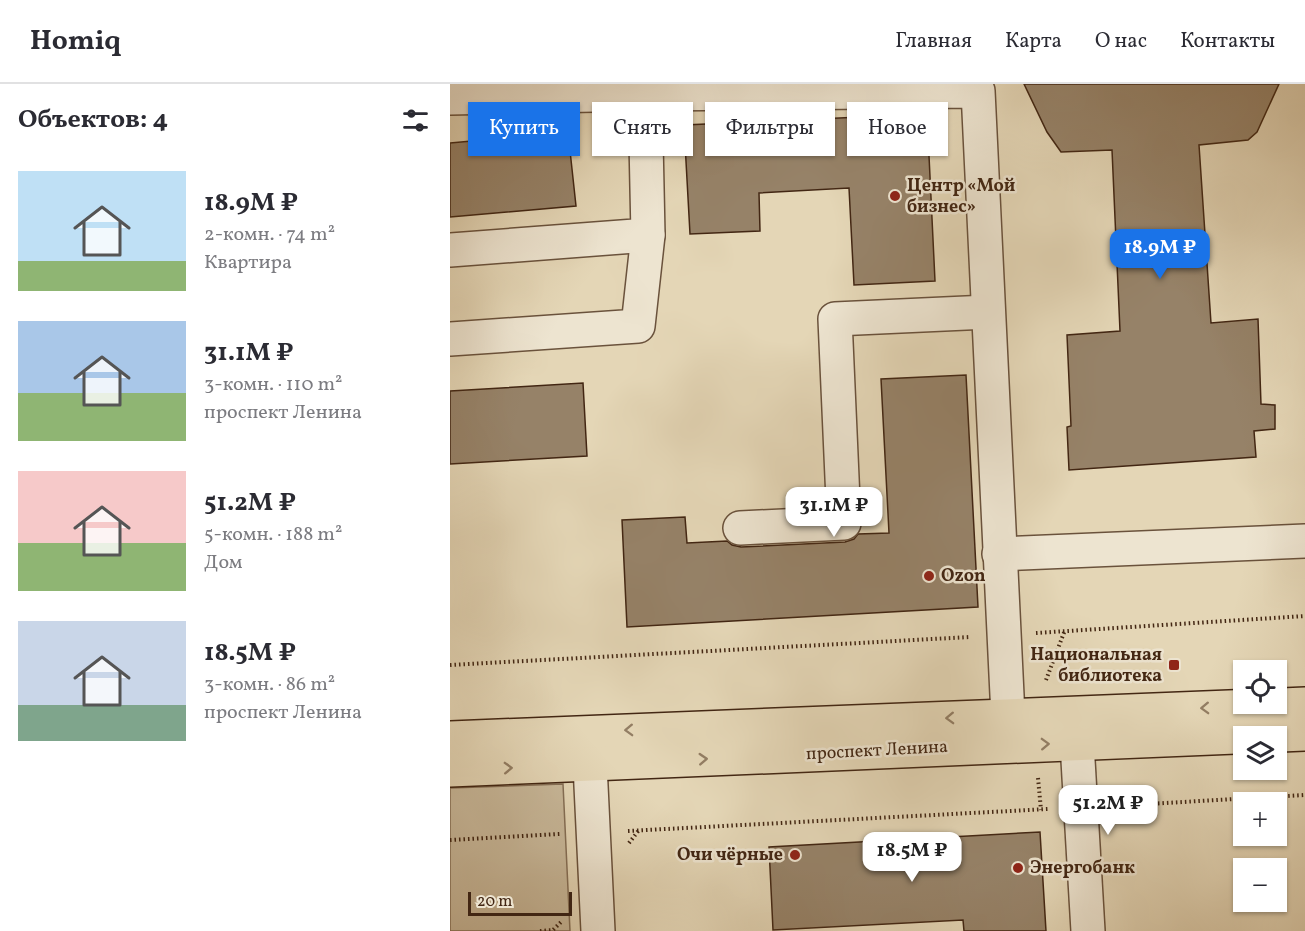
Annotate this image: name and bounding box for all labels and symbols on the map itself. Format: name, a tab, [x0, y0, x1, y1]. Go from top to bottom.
place label: Центр «Мой бизнес»	[907, 174, 1015, 220]
marker: Центр «Мой бизнес»	[888, 189, 902, 203]
pin: 18.9M ₽	[1105, 229, 1215, 280]
pin: 31.1M ₽	[779, 487, 889, 538]
place label: Ozon	[941, 564, 986, 589]
marker: Ozon	[922, 569, 936, 583]
place label: Национальная библиотека	[1030, 643, 1162, 689]
marker: Национальная библиотека	[1167, 658, 1181, 672]
one-way arrow	[1200, 701, 1209, 714]
one-way arrow	[945, 711, 954, 724]
one-way arrow	[624, 724, 633, 737]
street label: проспект Ленина	[805, 735, 949, 767]
one-way arrow	[1040, 738, 1049, 750]
one-way arrow	[699, 753, 708, 766]
one-way arrow	[504, 762, 513, 774]
pin: 51.2M ₽	[1053, 785, 1163, 836]
pin: 18.5M ₽	[857, 832, 967, 883]
place label: Очи чёрные	[677, 843, 783, 868]
marker: Очи чёрные	[788, 848, 802, 862]
place label: Энергобанк	[1030, 856, 1135, 881]
marker: Энергобанк	[1011, 861, 1025, 875]
scale bar	[468, 889, 572, 916]

